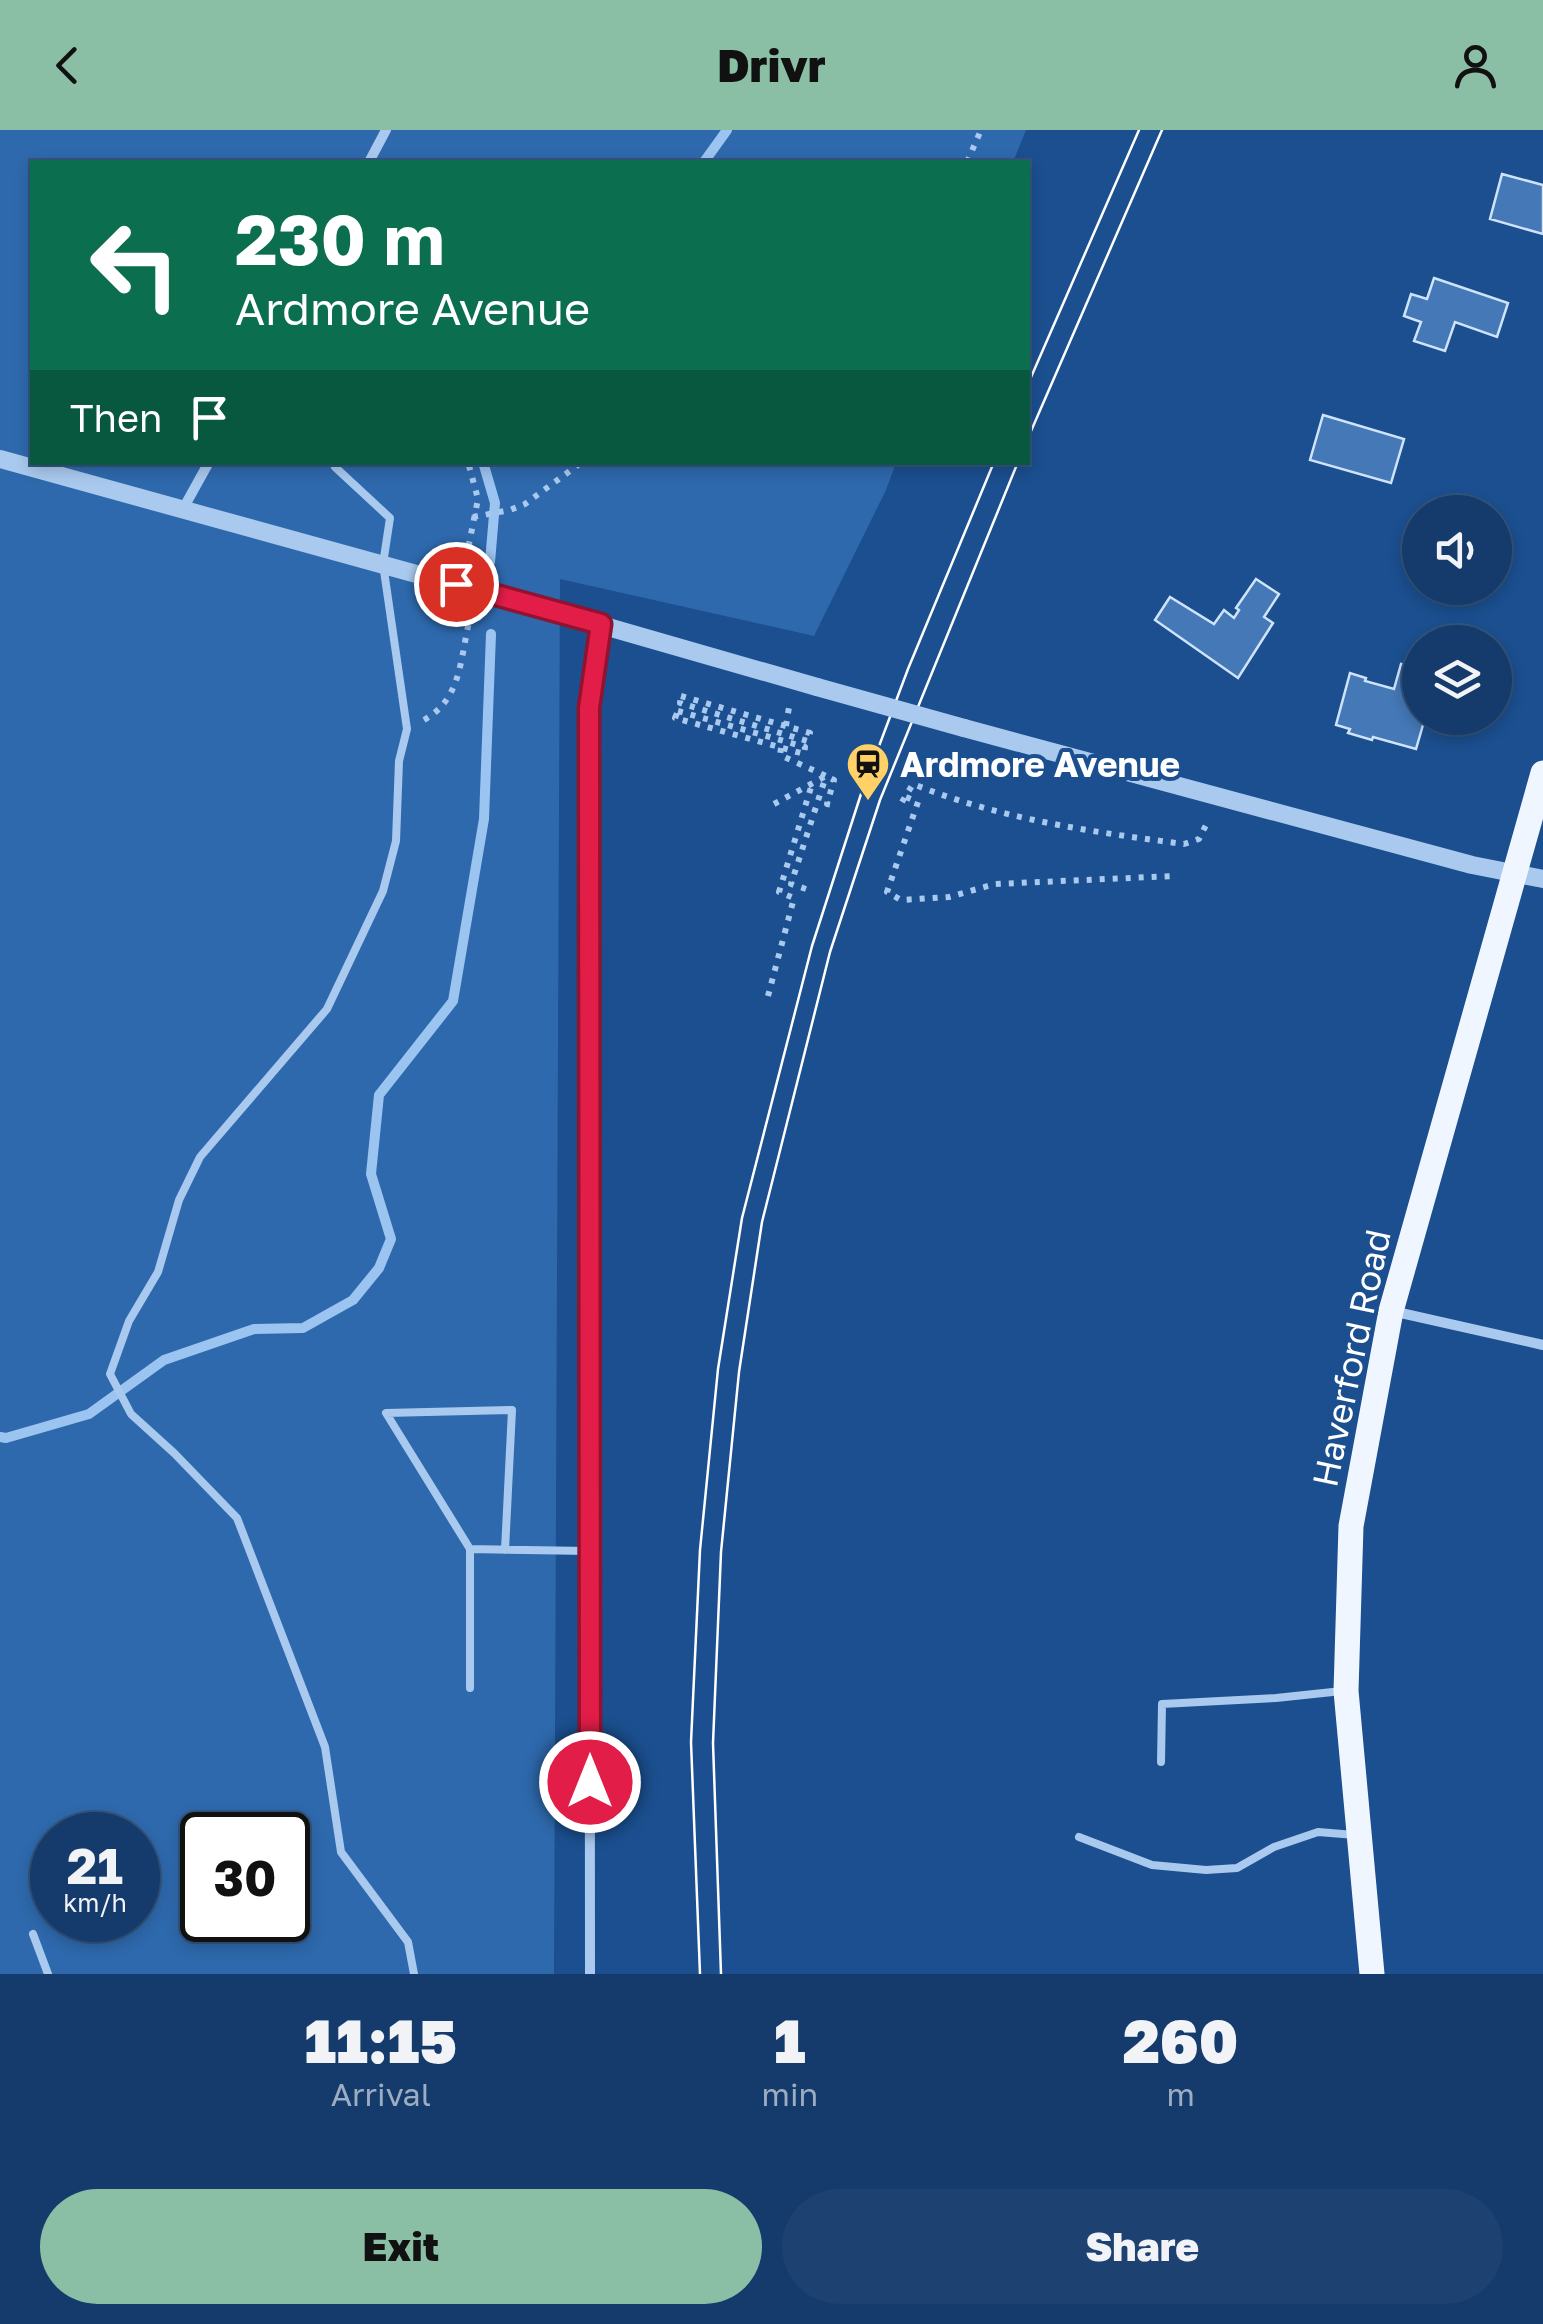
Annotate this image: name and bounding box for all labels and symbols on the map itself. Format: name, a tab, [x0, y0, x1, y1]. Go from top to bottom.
pin	[414, 542, 499, 627]
station icon: Ardmore Avenue	[845, 741, 891, 802]
place label: Ardmore Avenue	[900, 743, 1180, 785]
street label: Haverford Road	[1303, 1226, 1399, 1490]
position arrow	[538, 1730, 642, 1834]
speed limit sign: 30	[180, 1812, 310, 1942]

